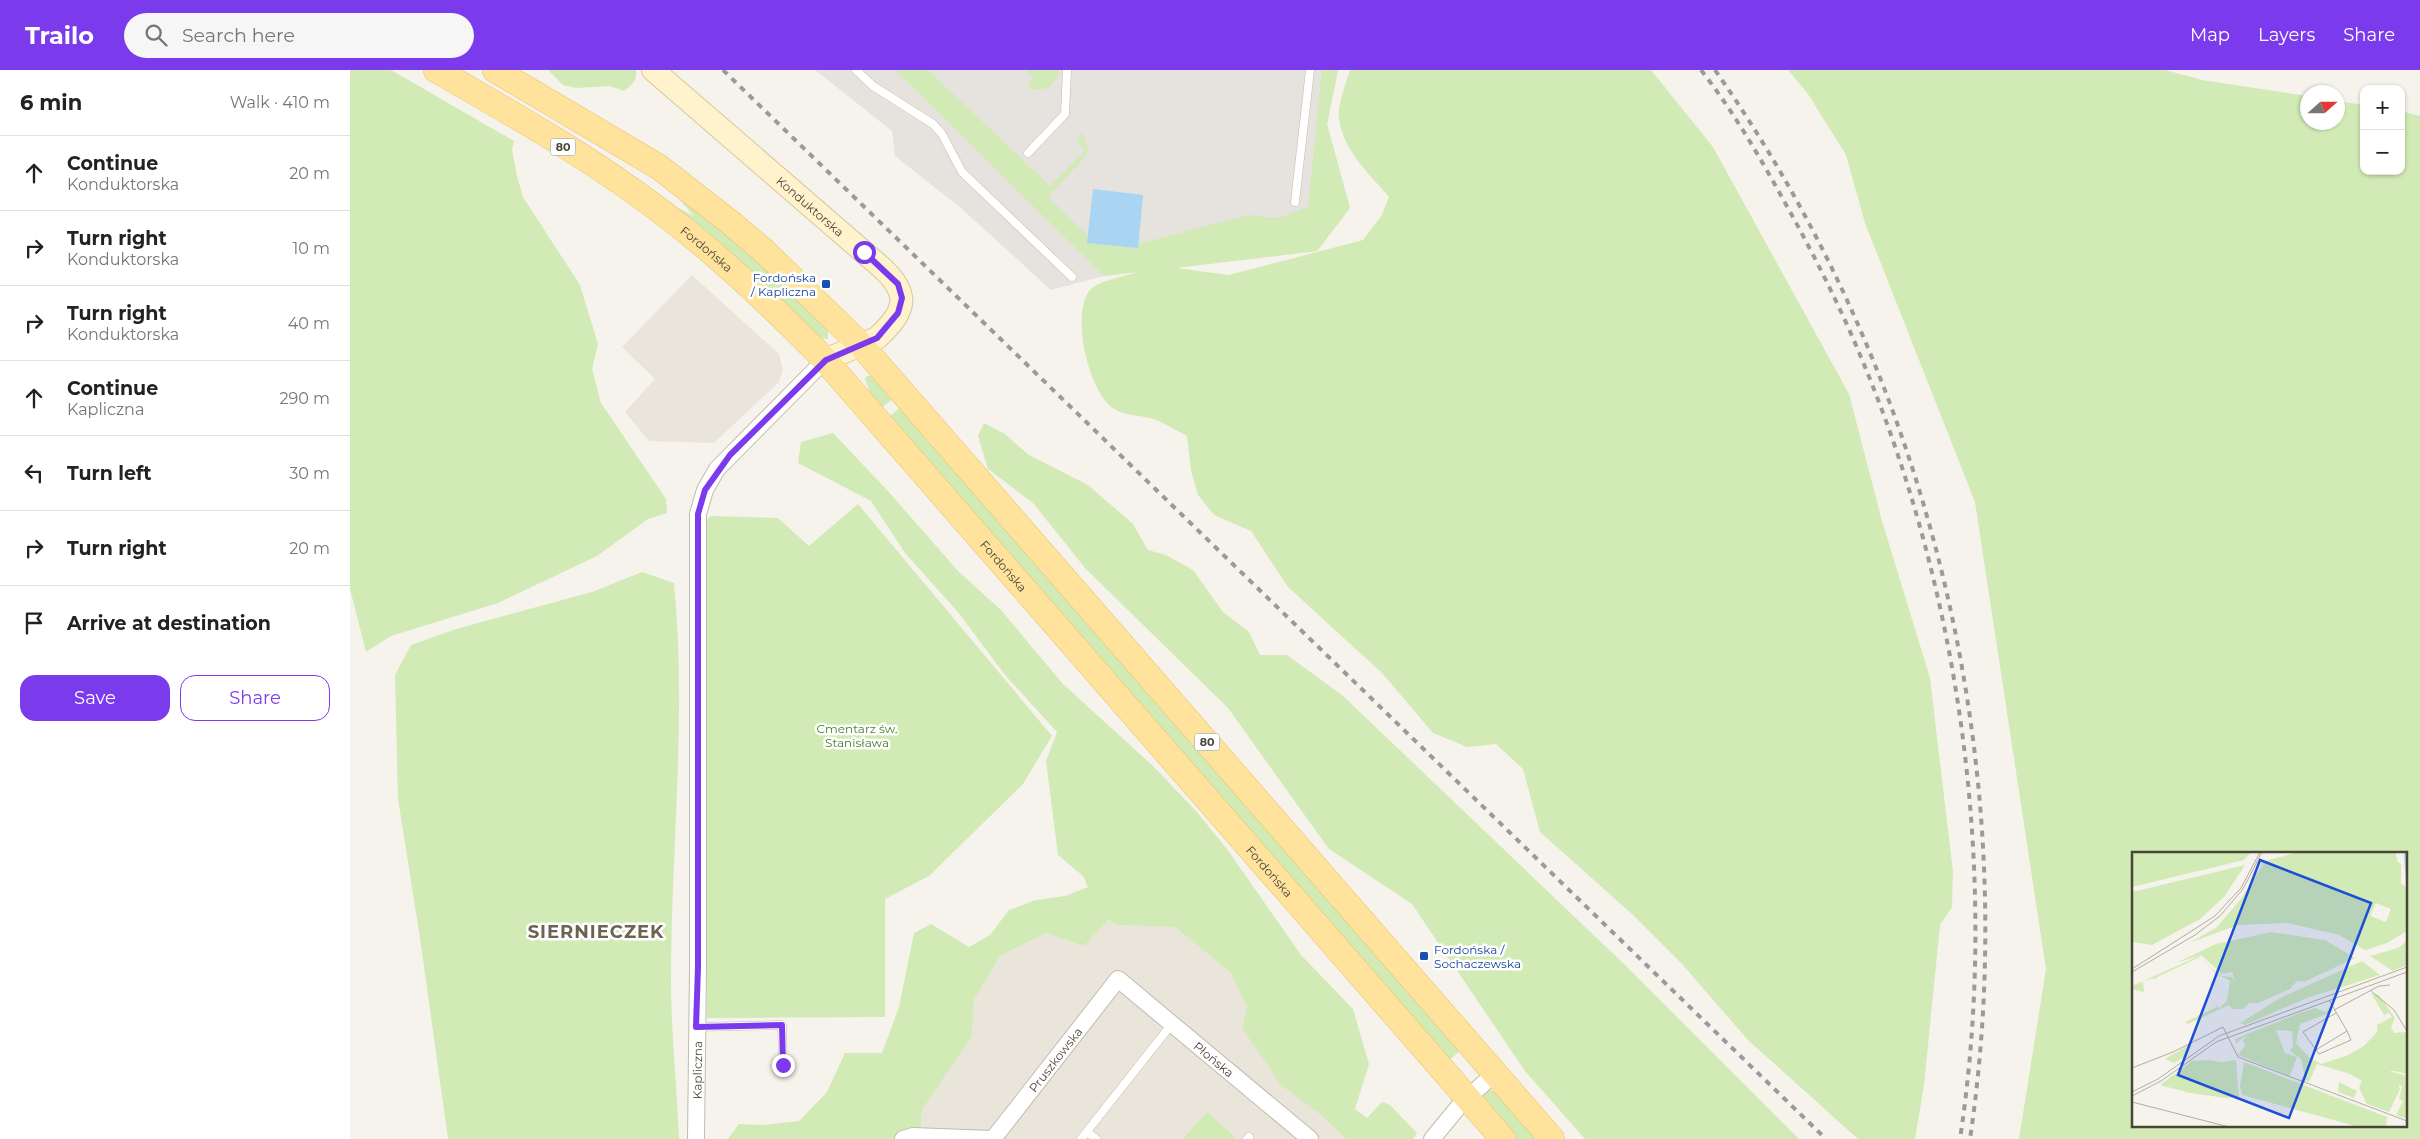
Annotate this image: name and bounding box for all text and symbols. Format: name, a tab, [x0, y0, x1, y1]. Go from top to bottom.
search box	[124, 13, 474, 58]
text: Trailo	[25, 21, 94, 50]
icon: search	[142, 21, 170, 49]
text: Search here	[182, 24, 295, 47]
text: Map	[2190, 24, 2230, 46]
text: Layers	[2258, 24, 2315, 46]
text: Share	[2343, 24, 2395, 46]
north arrow	[2300, 85, 2345, 130]
map controls	[2360, 85, 2405, 175]
button: +	[2360, 85, 2405, 130]
text: 6 min	[20, 90, 82, 115]
text: Walk · 410 m	[230, 93, 330, 112]
button: −	[2360, 130, 2405, 175]
road number: 80	[550, 138, 576, 156]
text: Continue	[67, 152, 158, 175]
icon: ahead	[20, 159, 48, 187]
text: 20 m	[289, 164, 330, 183]
street label: Konduktorska	[774, 173, 847, 239]
text: Konduktorska	[67, 175, 179, 194]
street label: Fordońska	[678, 223, 736, 275]
text: Turn right	[67, 227, 167, 250]
icon: right	[20, 234, 48, 262]
text: 10 m	[292, 239, 330, 258]
route start	[853, 241, 876, 264]
text: Konduktorska	[67, 250, 179, 269]
place label: Fordońska / Kapliczna	[750, 270, 816, 299]
marker: Fordońska / Kapliczna	[820, 278, 832, 290]
text: Turn right	[67, 302, 167, 325]
icon: right	[20, 309, 48, 337]
text: 40 m	[288, 314, 330, 333]
text: Konduktorska	[67, 325, 179, 344]
text: Continue	[67, 377, 158, 400]
icon: ahead	[20, 384, 48, 412]
text: 290 m	[279, 389, 330, 408]
text: Kapliczna	[67, 400, 144, 419]
icon: left	[20, 459, 48, 487]
text: Turn left	[67, 462, 152, 485]
text: 30 m	[289, 464, 330, 483]
icon: right	[20, 534, 48, 562]
text: Turn right	[67, 537, 167, 560]
street label: Fordońska	[977, 537, 1030, 594]
text: 20 m	[289, 539, 330, 558]
icon: arrive	[20, 609, 48, 637]
text: Arrive at destination	[67, 612, 271, 635]
button: Save	[20, 675, 170, 721]
button: Share	[180, 675, 330, 721]
park label: Cmentarz św. Stanisława	[817, 721, 897, 750]
road number: 80	[1194, 734, 1220, 750]
street label: Fordońska	[1243, 842, 1296, 900]
inset map	[2132, 852, 2408, 1126]
district label: SIERNIECZEK	[528, 921, 664, 943]
place label: Fordońska / Sochaczewska	[1434, 942, 1521, 971]
marker: Fordońska / Sochaczewska	[1418, 950, 1430, 962]
street label: Pruszkowska	[1025, 1024, 1085, 1095]
street label: Płońska	[1191, 1038, 1237, 1080]
street label: Kapliczna	[689, 1041, 705, 1099]
route end	[772, 1054, 795, 1077]

